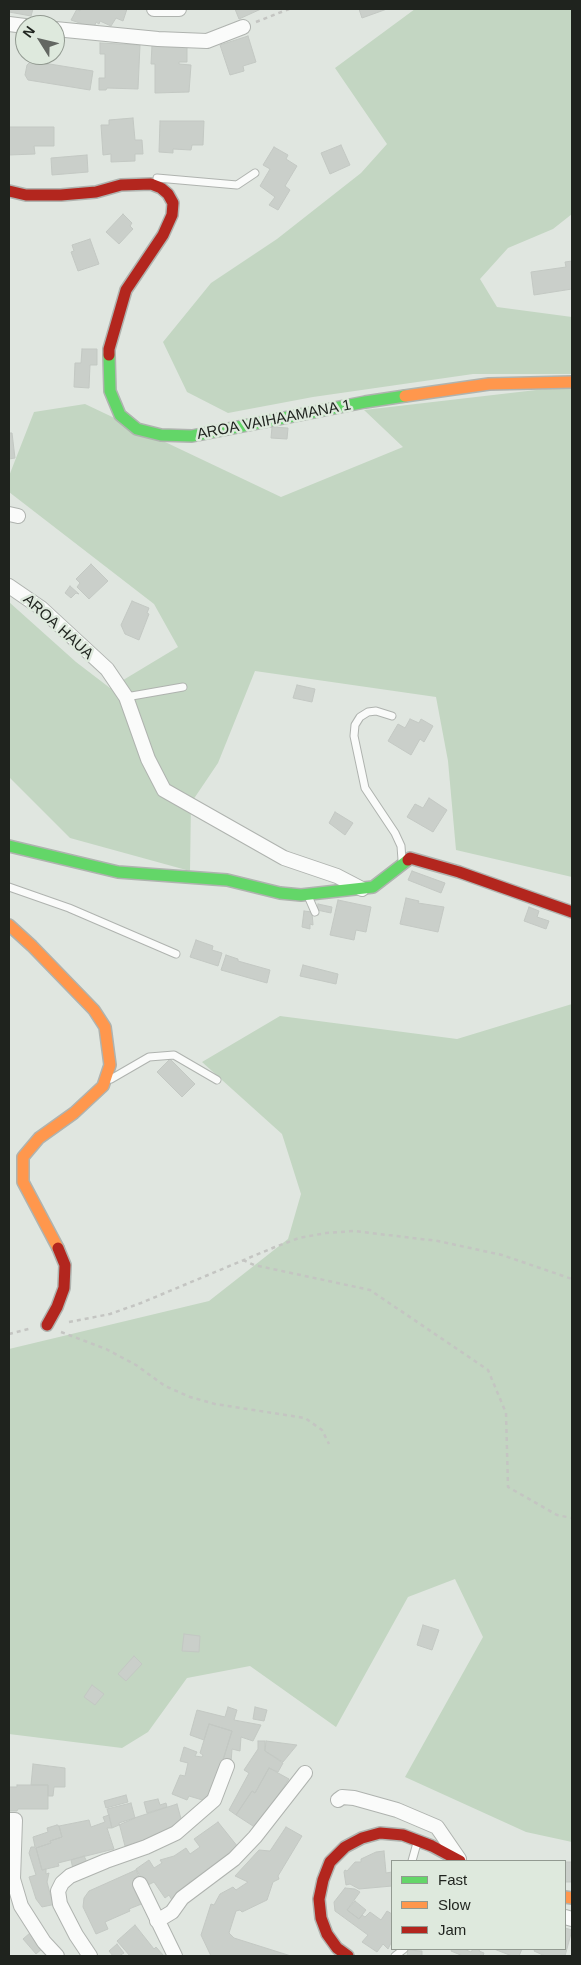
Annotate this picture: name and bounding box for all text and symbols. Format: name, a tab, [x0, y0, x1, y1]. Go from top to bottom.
north arrow	[15, 15, 65, 65]
text: N	[19, 23, 38, 41]
street label: AROA VAIHAAMANA 1	[196, 396, 352, 444]
street label: AROA HAUA	[19, 591, 97, 663]
legend	[391, 1860, 566, 1950]
text: Fast	[438, 1871, 467, 1888]
text: Slow	[438, 1896, 471, 1913]
text: Jam	[438, 1921, 466, 1938]

